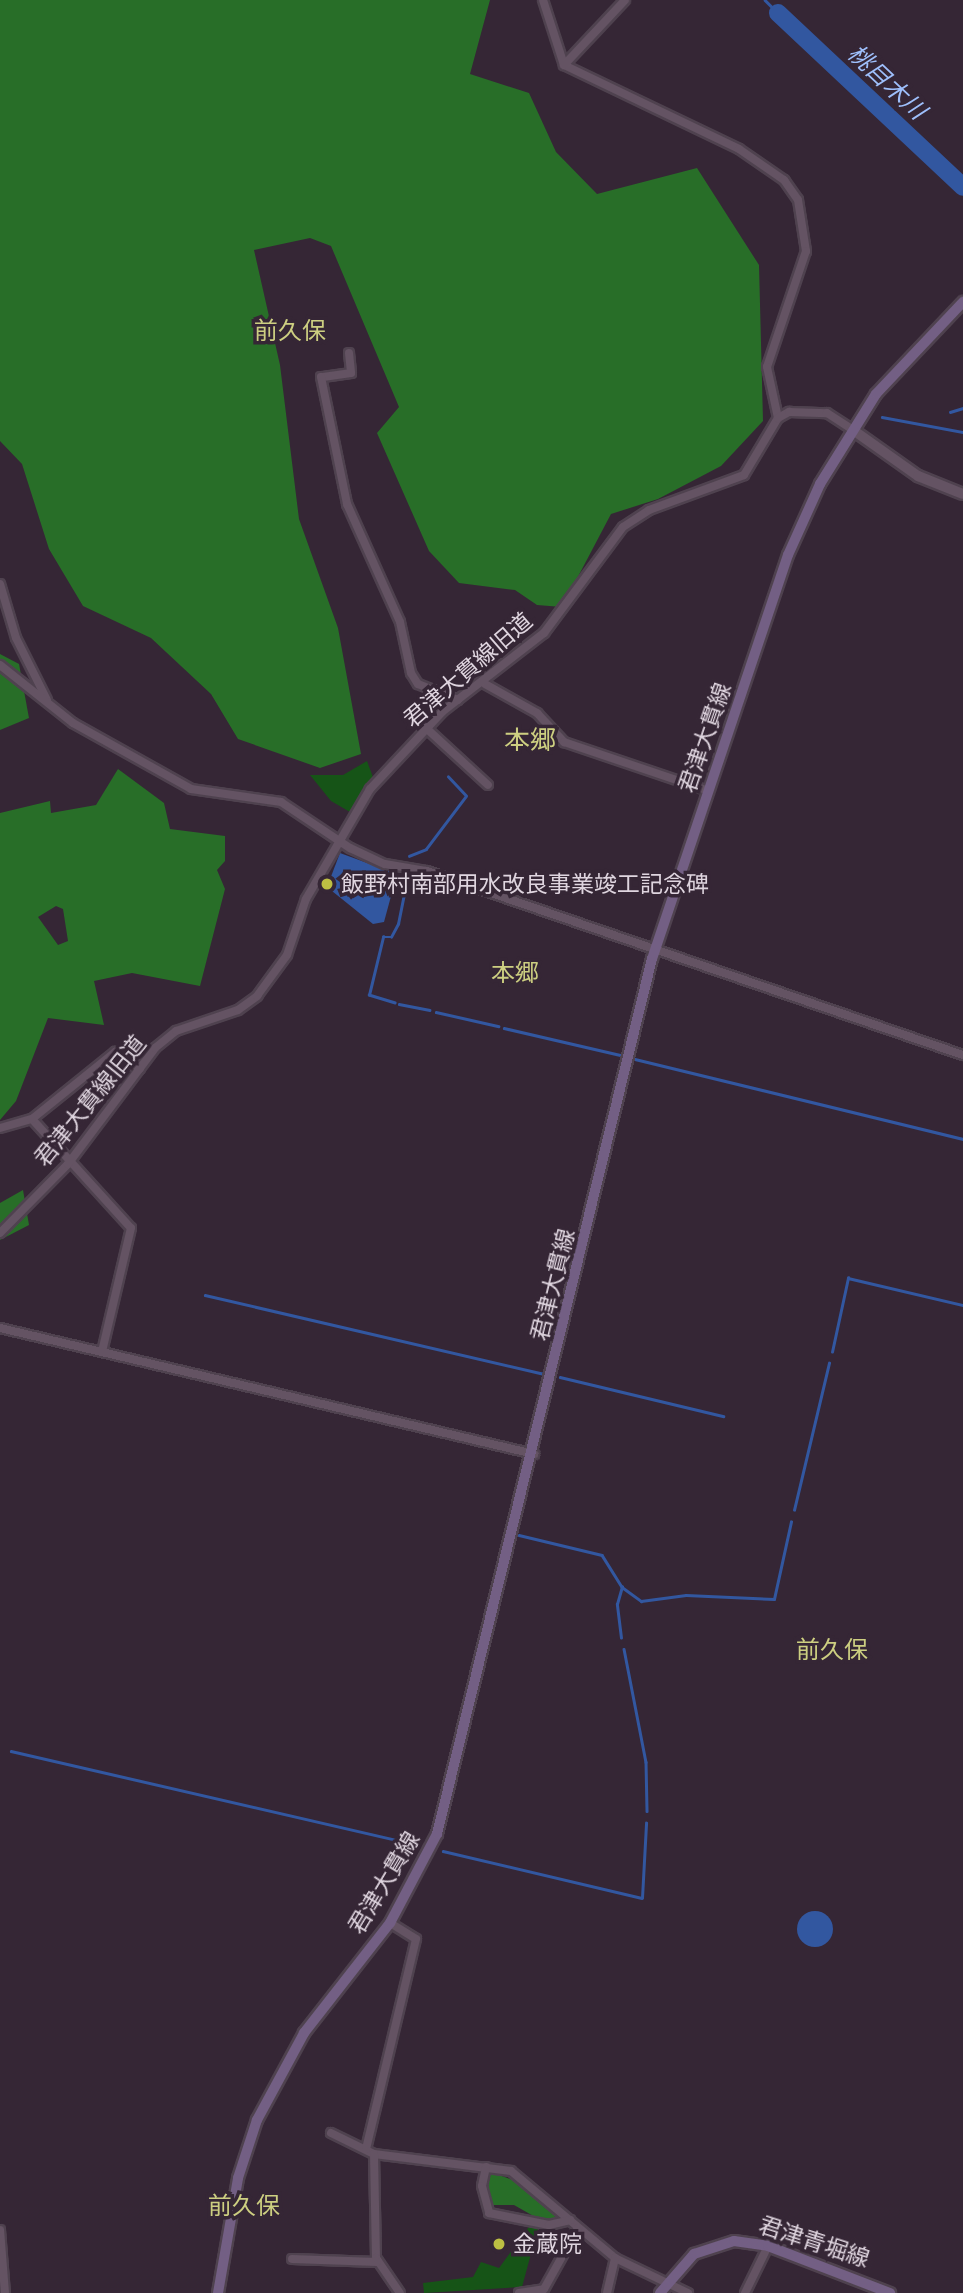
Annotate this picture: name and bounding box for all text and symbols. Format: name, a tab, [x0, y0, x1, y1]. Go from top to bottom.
water label: 桃目木川	[842, 39, 932, 125]
district label: 前久保	[254, 317, 326, 345]
street label: 君津大貫線旧道	[398, 607, 538, 733]
street label: 君津大貫線	[673, 679, 737, 797]
district label: 本郷	[504, 725, 556, 757]
place label: 飯野村南部用水改良事業竣工記念碑	[341, 870, 709, 898]
marker: 飯野村南部用水改良事業竣工記念碑	[319, 876, 335, 892]
district label: 本郷	[491, 959, 539, 987]
street label: 君津大貫線旧道	[29, 1030, 151, 1172]
street label: 君津大貫線	[526, 1226, 580, 1344]
district label: 前久保	[796, 1636, 868, 1664]
street label: 君津大貫線	[343, 1827, 425, 1939]
district label: 前久保	[208, 2192, 280, 2220]
street label: 君津青堀線	[755, 2211, 873, 2273]
place label: 金蔵院	[513, 2230, 582, 2258]
marker: 金蔵院	[491, 2236, 507, 2252]

